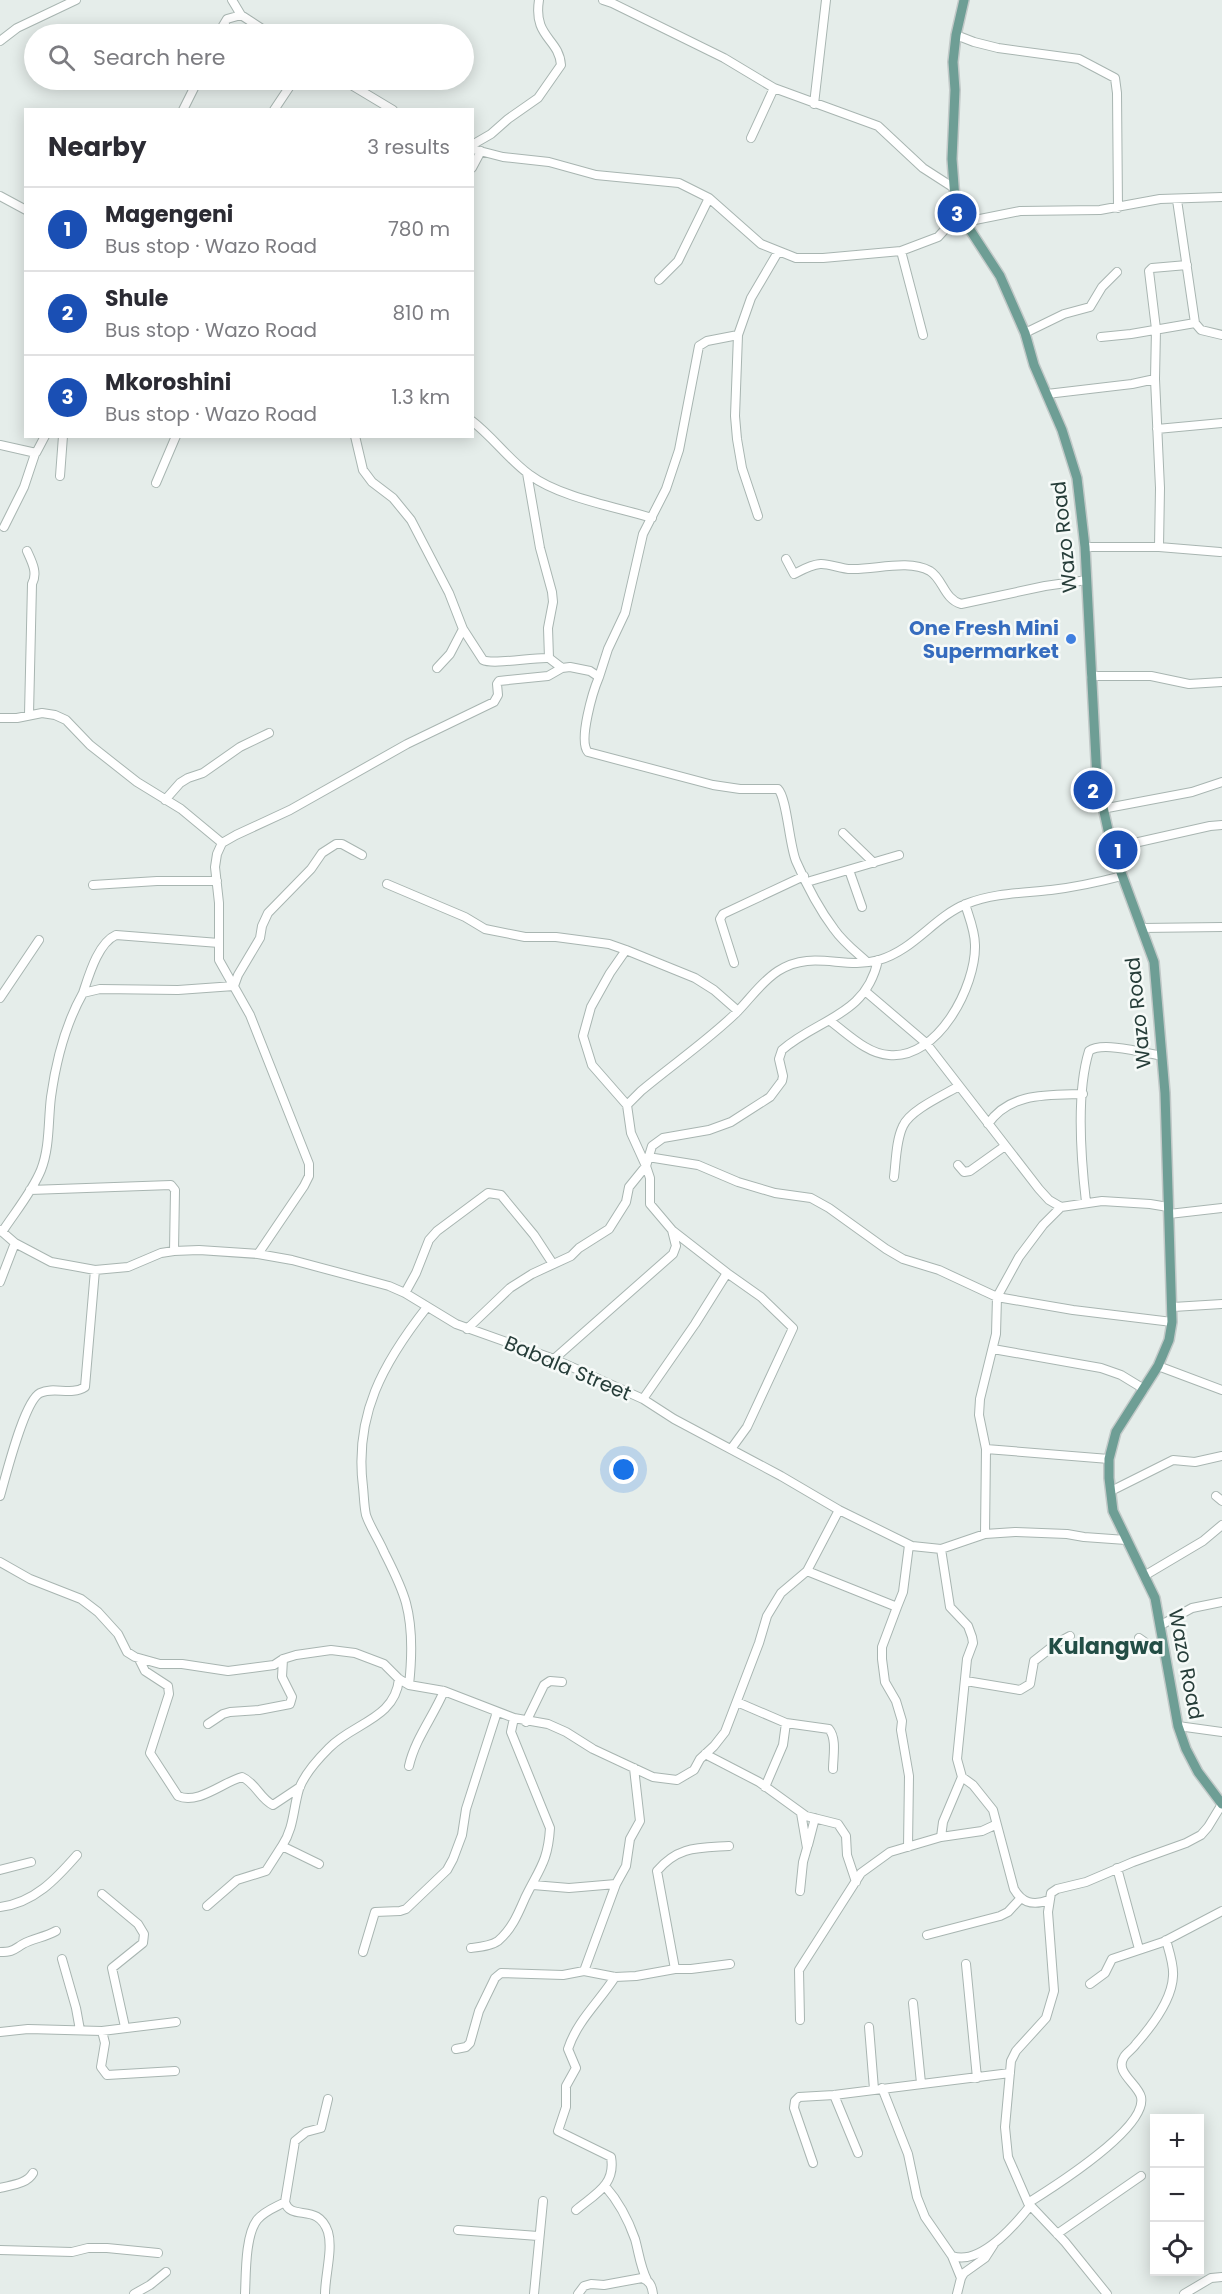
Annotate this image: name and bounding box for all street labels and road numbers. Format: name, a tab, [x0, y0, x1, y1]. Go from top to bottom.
street label: Wazo Road	[1044, 480, 1084, 594]
street label: Wazo Road	[1118, 956, 1158, 1070]
street label: Babala Street	[500, 1329, 636, 1407]
street label: Wazo Road	[1162, 1606, 1210, 1722]

